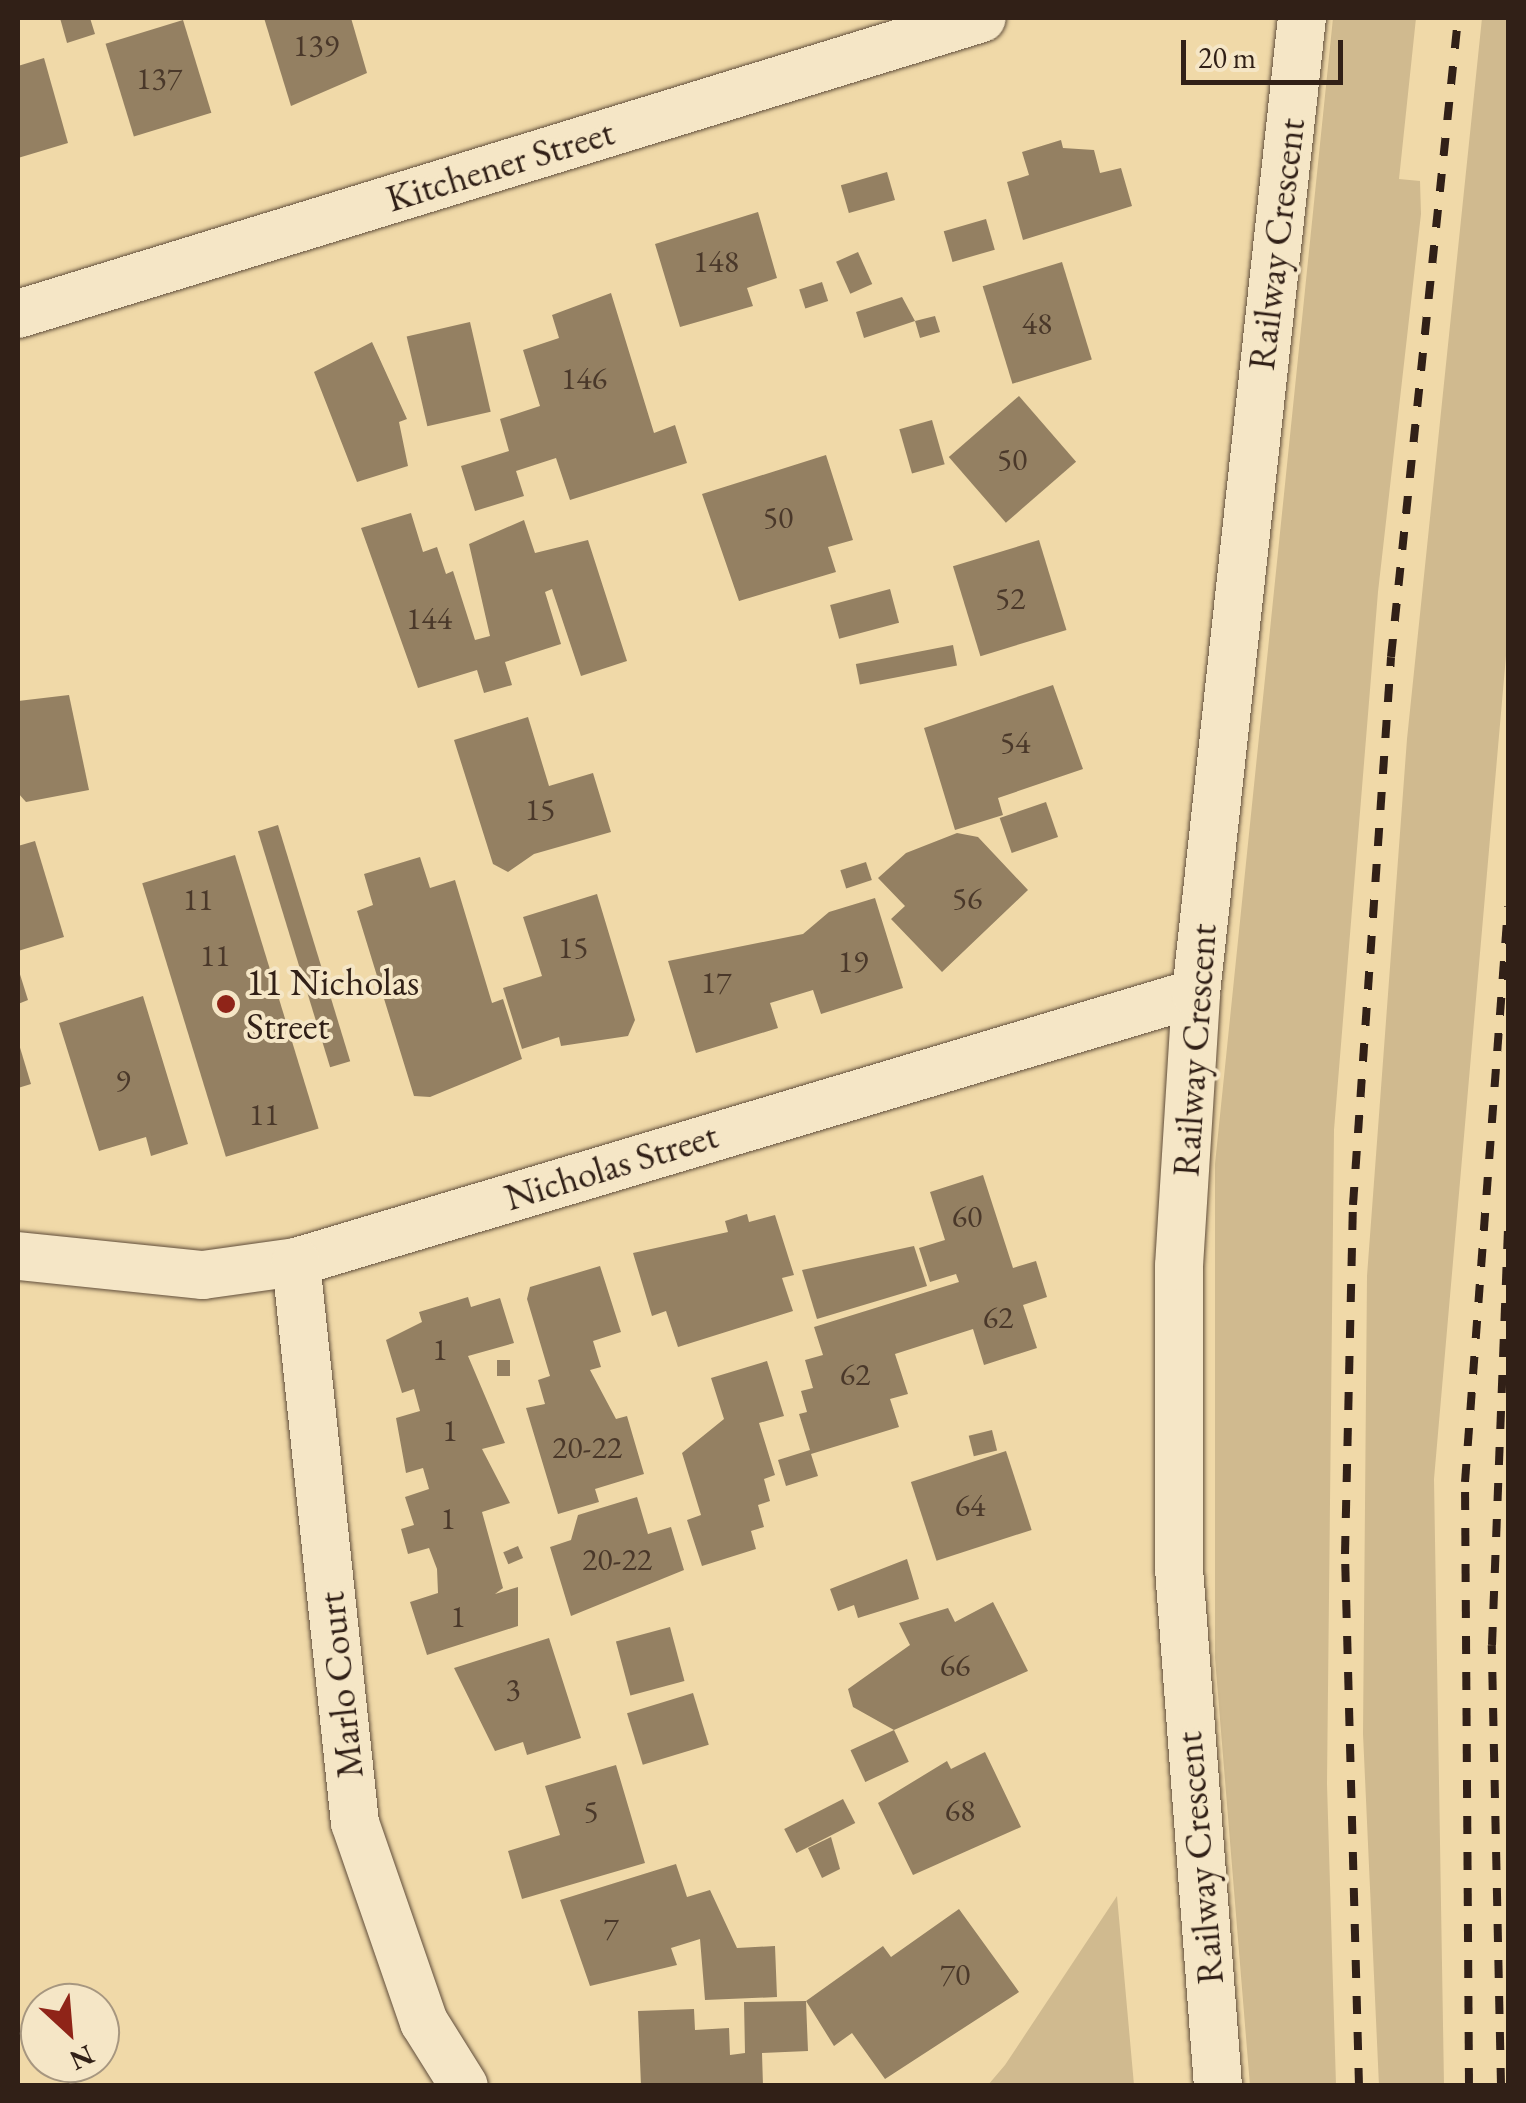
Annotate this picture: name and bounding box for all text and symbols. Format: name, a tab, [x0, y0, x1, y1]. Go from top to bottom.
scale bar	[1186, 20, 1348, 82]
house number: 139	[293, 26, 339, 64]
text: 20 m	[1198, 38, 1256, 77]
house number: 137	[136, 59, 182, 97]
street label: Kitchener Street	[381, 109, 619, 221]
street label: Railway Crescent	[1238, 115, 1314, 373]
house number: 148	[693, 242, 739, 280]
house number: 48	[1022, 304, 1052, 342]
house number: 146	[561, 359, 607, 397]
house number: 50	[997, 440, 1027, 478]
house number: 50	[763, 498, 793, 536]
house number: 52	[995, 579, 1025, 617]
house number: 144	[406, 599, 452, 637]
house number: 54	[1000, 723, 1030, 761]
house number: 15	[525, 790, 555, 828]
house number: 56	[952, 879, 982, 917]
house number: 11	[183, 880, 213, 918]
street label: Railway Crescent	[1162, 922, 1226, 1178]
house number: 15	[558, 928, 588, 966]
house number: 11	[200, 936, 230, 974]
house number: 19	[838, 942, 868, 980]
place label: 11 Nicholas Street	[246, 959, 419, 1048]
house number: 17	[701, 963, 731, 1001]
marker: 11 Nicholas Street	[215, 993, 237, 1015]
house number: 9	[115, 1061, 131, 1099]
house number: 11	[249, 1095, 279, 1133]
street label: Nicholas Street	[499, 1112, 723, 1220]
house number: 60	[952, 1197, 982, 1235]
house number: 62	[983, 1298, 1013, 1336]
house number: 1	[432, 1330, 448, 1368]
house number: 62	[840, 1355, 870, 1393]
house number: 1	[442, 1411, 458, 1449]
house number: 20-22	[552, 1428, 622, 1466]
house number: 64	[955, 1486, 985, 1524]
house number: 1	[440, 1499, 456, 1537]
house number: 20-22	[582, 1540, 652, 1578]
street label: Marlo Court	[308, 1589, 372, 1781]
house number: 1	[450, 1597, 466, 1635]
house number: 66	[940, 1646, 970, 1684]
house number: 3	[505, 1670, 521, 1708]
street label: Railway Crescent	[1165, 1730, 1233, 1986]
house number: 68	[945, 1791, 975, 1829]
house number: 5	[583, 1792, 599, 1830]
house number: 7	[603, 1909, 619, 1947]
house number: 70	[940, 1955, 970, 1993]
north arrow	[20, 1983, 120, 2083]
text: N	[64, 2037, 100, 2079]

